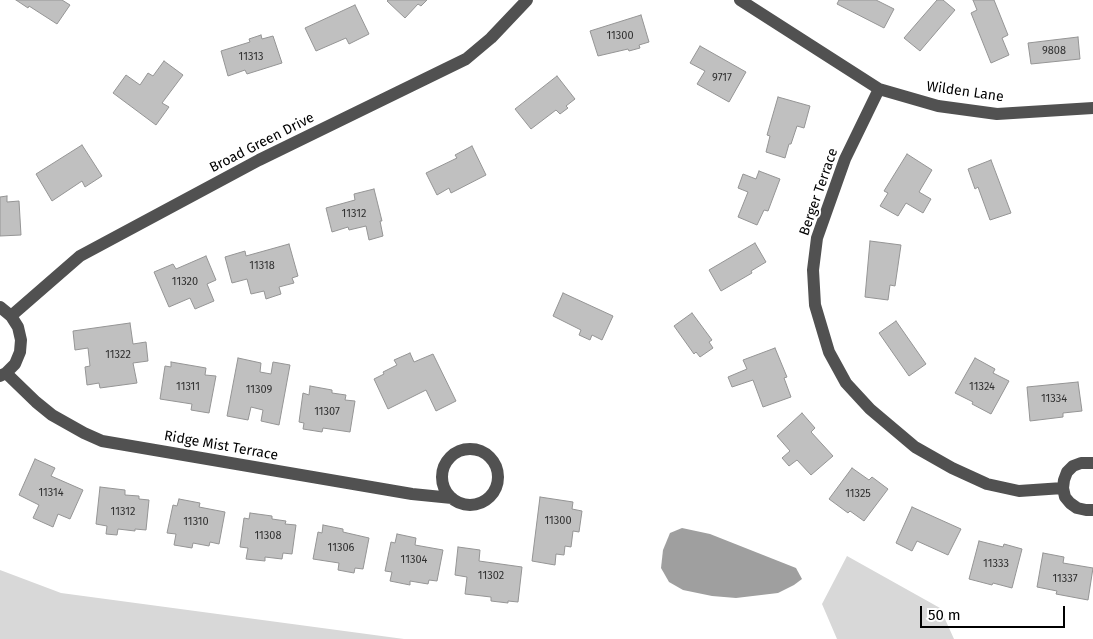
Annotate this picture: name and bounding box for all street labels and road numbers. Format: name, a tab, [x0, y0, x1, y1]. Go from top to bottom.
street label: Wilden Lane	[925, 78, 1005, 106]
street label: Broad Green Drive	[207, 109, 317, 177]
street label: Berger Terrace	[796, 146, 842, 238]
street label: Ridge Mist Terrace	[163, 428, 279, 464]

